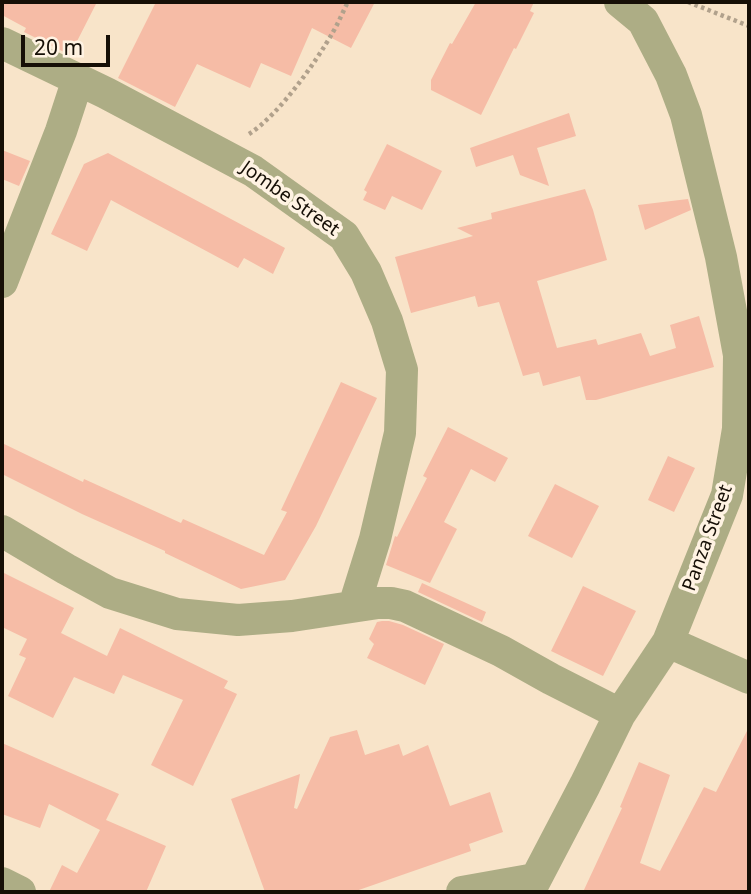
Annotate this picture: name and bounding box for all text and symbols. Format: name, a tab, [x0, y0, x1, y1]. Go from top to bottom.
scale bar	[24, 21, 114, 65]
text: 20 m	[34, 33, 83, 61]
street label: Jombe Street	[236, 157, 344, 241]
street label: Panza Street	[678, 482, 738, 594]

